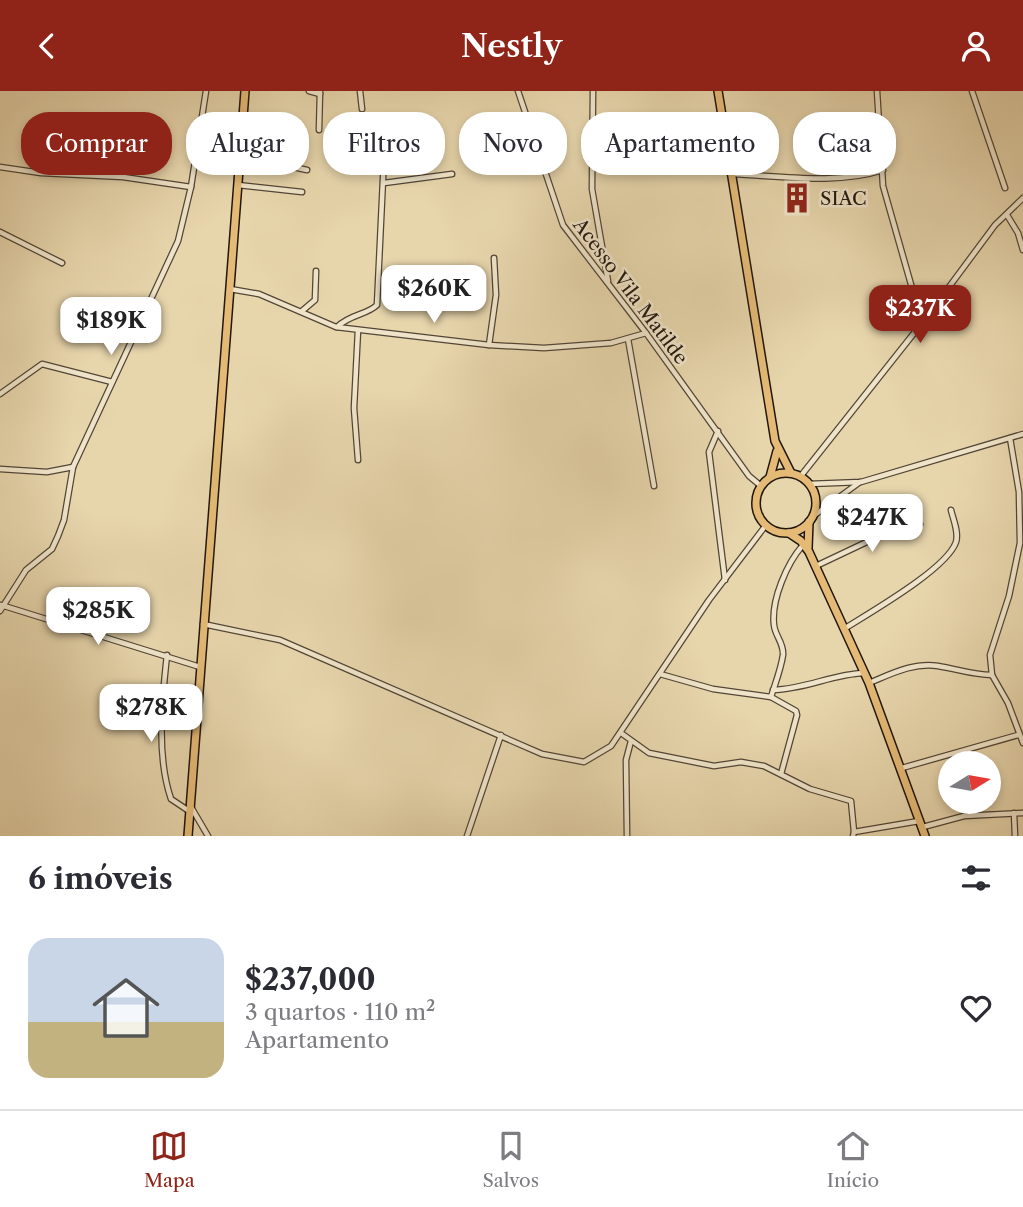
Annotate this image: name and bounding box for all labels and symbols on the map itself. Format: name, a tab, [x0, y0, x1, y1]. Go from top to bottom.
building icon: SIAC	[780, 181, 814, 215]
place label: SIAC	[820, 187, 867, 210]
street label: Acesso Vila Matilde	[568, 213, 693, 369]
pin: $260K	[385, 265, 483, 325]
pin: $237K	[871, 285, 969, 345]
pin: $189K	[62, 297, 160, 357]
pin: $247K	[823, 495, 921, 554]
pin: $285K	[49, 587, 147, 647]
pin: $278K	[102, 685, 200, 744]
north arrow	[938, 751, 1001, 814]

